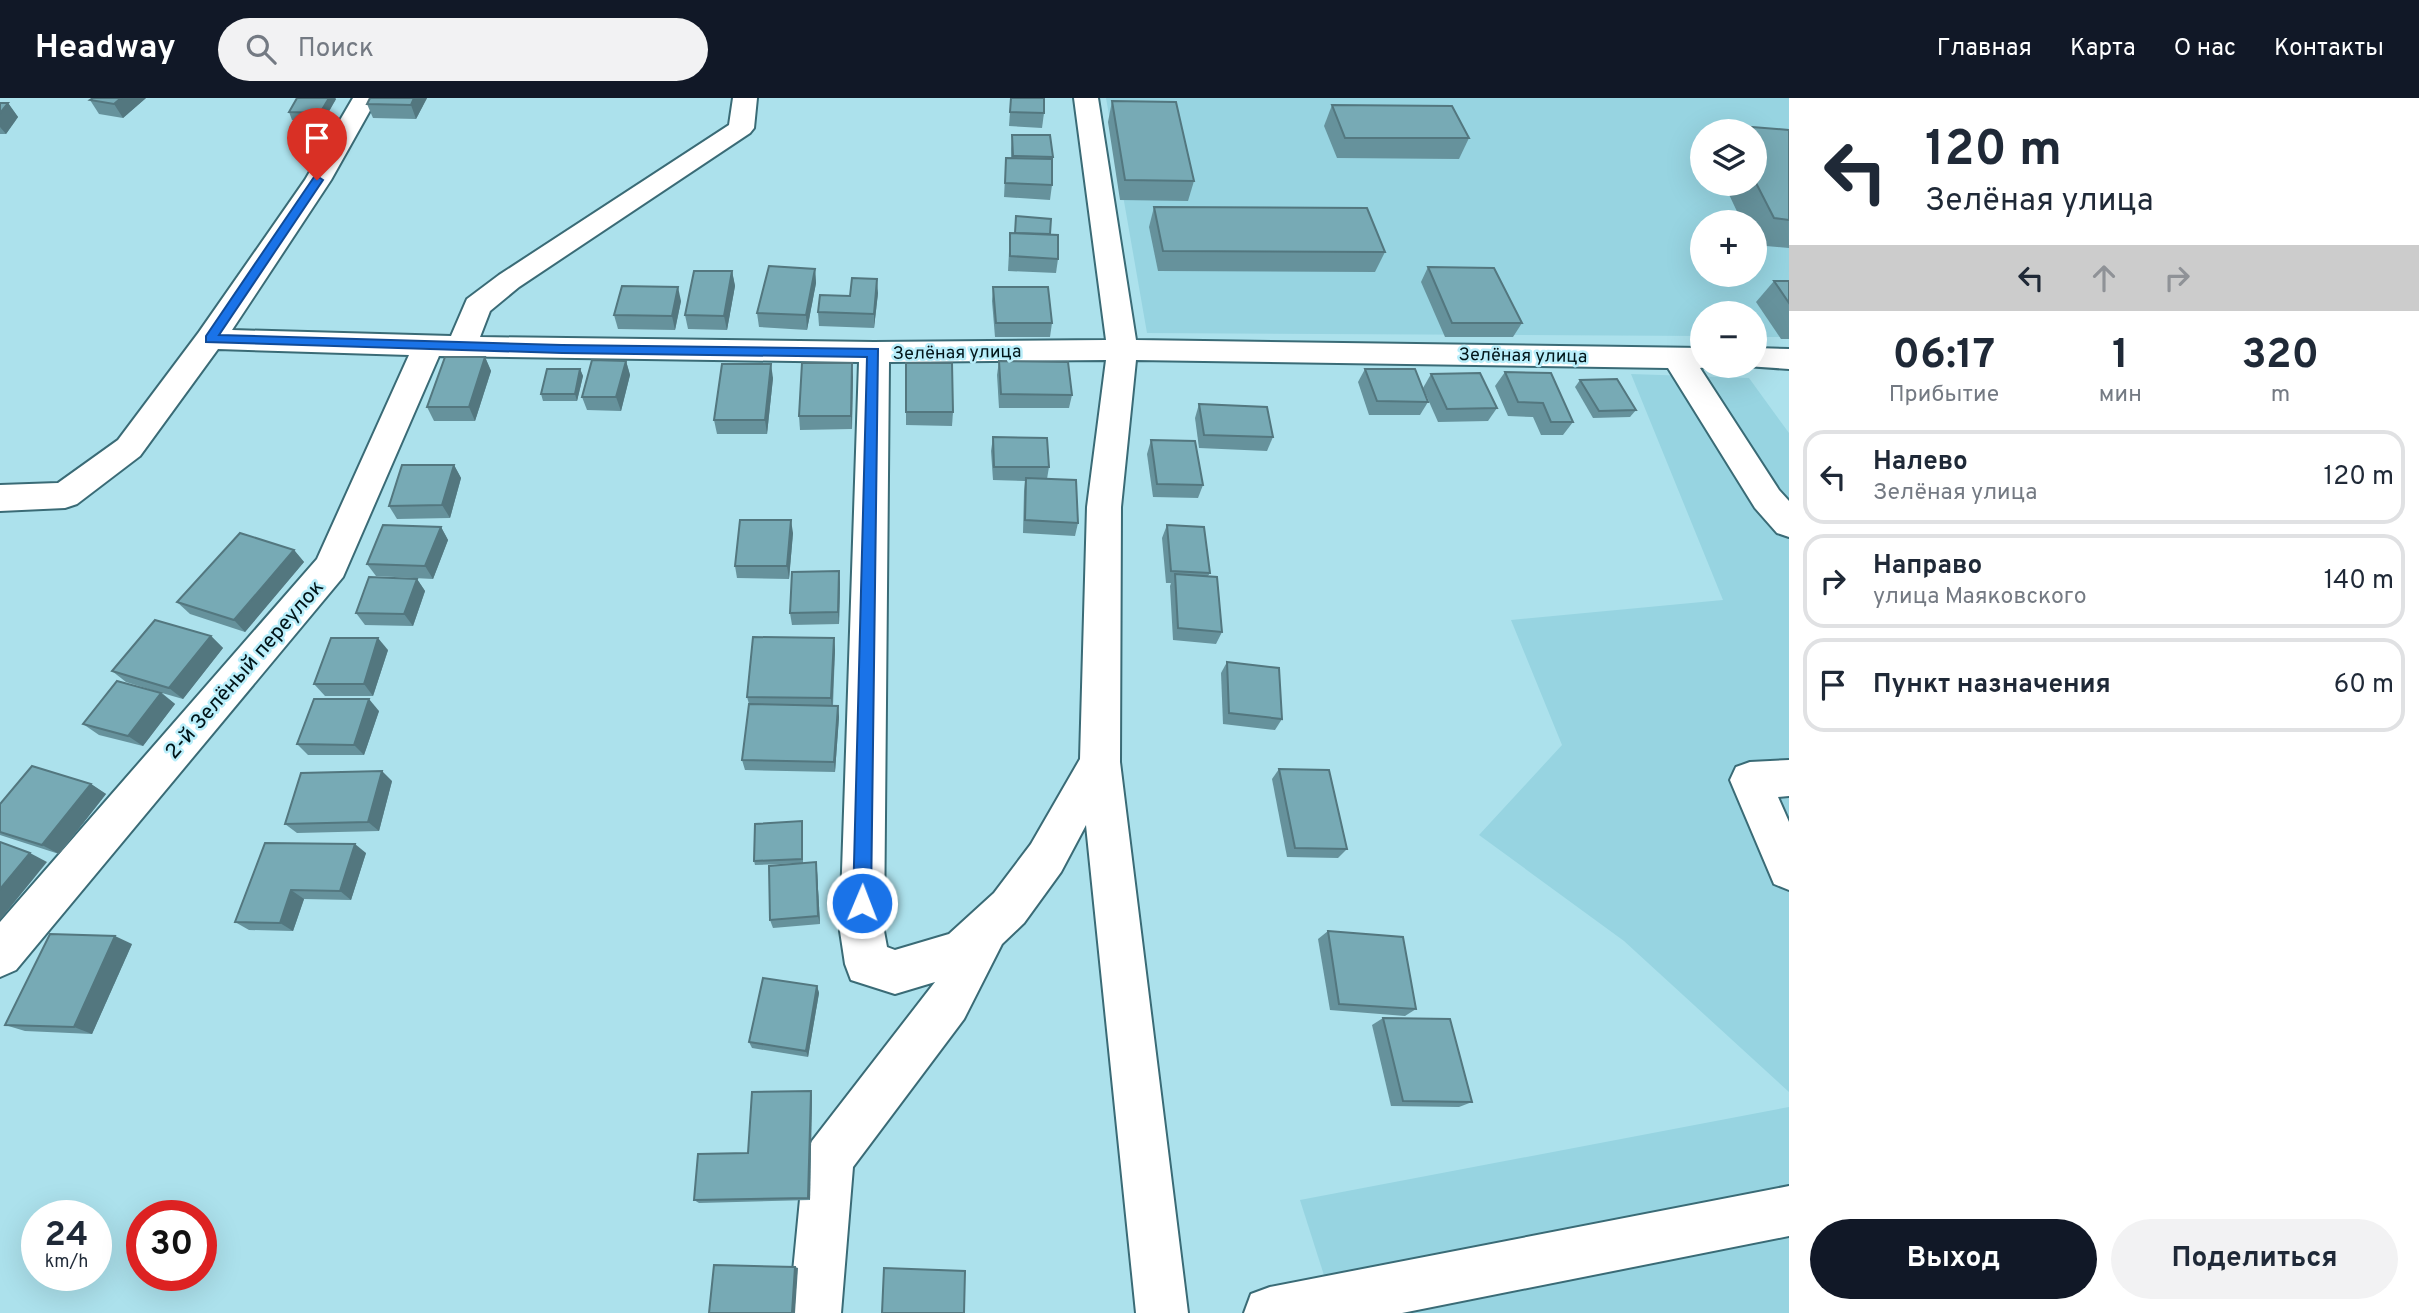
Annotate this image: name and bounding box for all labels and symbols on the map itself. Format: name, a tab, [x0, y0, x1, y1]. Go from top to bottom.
pin	[287, 108, 347, 180]
street label: Зелёная улица	[893, 341, 1022, 366]
street label: Зелёная улица	[1458, 344, 1587, 369]
street label: 2-й Зелёный переулок	[160, 575, 330, 765]
position arrow	[825, 866, 899, 940]
speed limit sign: 30	[126, 1200, 217, 1291]

